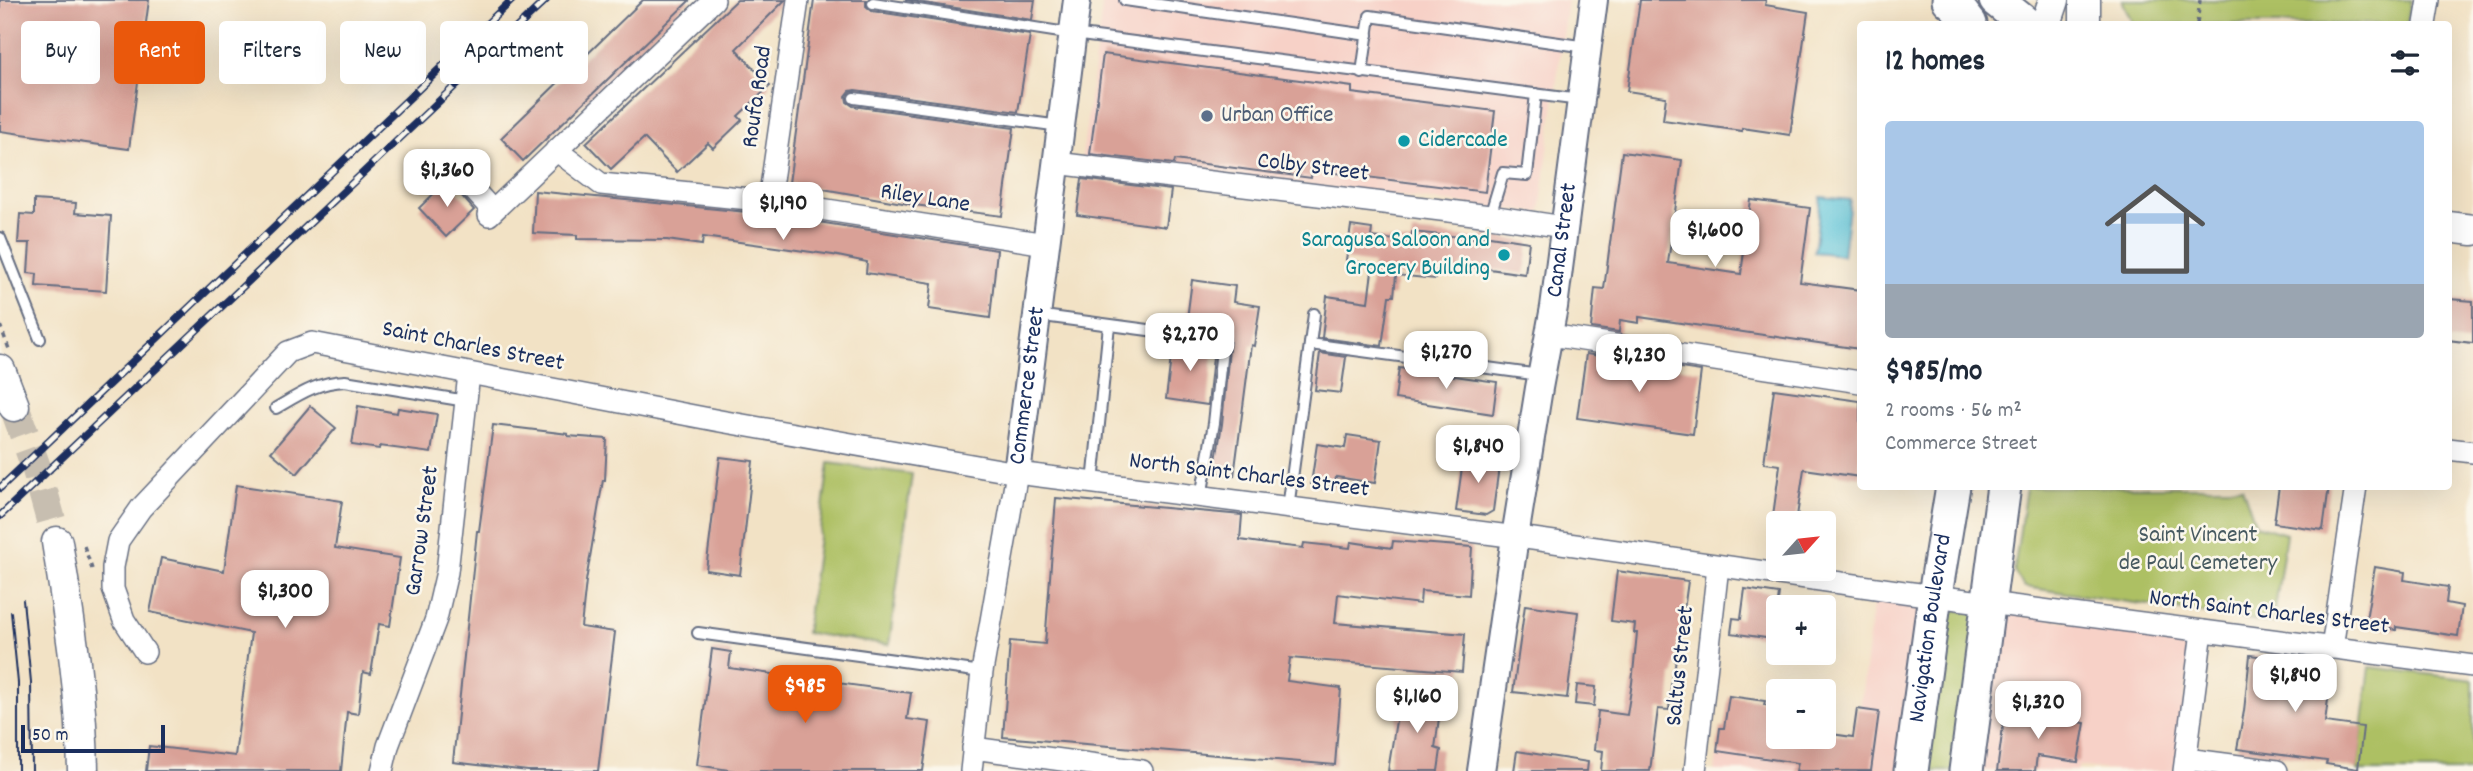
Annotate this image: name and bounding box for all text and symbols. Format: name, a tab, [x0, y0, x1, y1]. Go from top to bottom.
chip: Buy	[21, 21, 100, 84]
chip: Rent	[114, 21, 205, 84]
chip: Filters	[219, 21, 326, 84]
chip: New	[340, 21, 426, 84]
chip: Apartment	[440, 21, 588, 84]
text: 12 homes	[1885, 42, 1985, 85]
street label: Roufa Road	[734, 44, 782, 150]
icon: filters	[2386, 44, 2424, 82]
place label: Urban Office	[1221, 99, 1334, 133]
marker: Urban Office	[1199, 108, 1215, 124]
place label: Cidercade	[1418, 124, 1508, 158]
marker: Cidercade	[1396, 133, 1412, 149]
street label: Colby Street	[1255, 144, 1371, 192]
pin: $1,360	[390, 150, 504, 209]
text: $1,360	[419, 155, 475, 188]
icon: home	[2092, 166, 2218, 292]
street label: Riley Lane	[878, 175, 972, 223]
street label: Canal Street	[1538, 181, 1587, 300]
pin: $1,190	[726, 182, 840, 242]
text: $1,190	[758, 188, 808, 221]
pin: $1,600	[1658, 210, 1772, 269]
text: $1,600	[1686, 215, 1744, 248]
place label: Saragusa Saloon and Grocery Building	[1301, 224, 1490, 286]
marker: Saragusa Saloon and Grocery Building	[1496, 247, 1512, 263]
street label: Commerce Street	[1001, 305, 1055, 467]
street label: Saint Charles Street	[379, 313, 567, 381]
pin: $2,270	[1133, 314, 1247, 373]
text: $2,270	[1161, 319, 1219, 352]
pin: $1,270	[1389, 332, 1503, 391]
pin: $1,230	[1582, 334, 1696, 394]
text: $1,270	[1420, 337, 1472, 370]
text: $1,230	[1612, 340, 1666, 373]
text: $985/mo	[1885, 352, 1982, 395]
text: 2 rooms · 56 m²	[1885, 395, 2022, 428]
pin: $1,840	[1421, 426, 1535, 485]
text: Commerce Street	[1885, 428, 2037, 461]
text: $1,840	[1452, 431, 1504, 464]
street label: North Saint Charles Street	[1127, 444, 1371, 508]
street label: Garrow Street	[397, 464, 449, 598]
north arrow	[1766, 511, 1836, 581]
map controls	[1766, 511, 1836, 749]
park label: Saint Vincent de Paul Cemetery	[2119, 519, 2279, 581]
street label: Navigation Boulevard	[1901, 532, 1962, 725]
pin: $1,300	[228, 570, 342, 630]
text: $1,300	[257, 576, 313, 609]
street label: North Saint Charles Street	[2147, 581, 2391, 645]
button: +	[1766, 595, 1836, 665]
street label: Saltus Street	[1658, 604, 1704, 728]
pin: $1,840	[2238, 654, 2352, 714]
text: $1,840	[2269, 660, 2321, 693]
pin: $985	[764, 666, 846, 725]
text: $985	[784, 671, 826, 704]
pin: $1,160	[1360, 676, 1474, 735]
button: −	[1766, 679, 1836, 749]
text: $1,160	[1392, 681, 1442, 714]
pin: $1,320	[1981, 682, 2095, 741]
text: $1,320	[2011, 687, 2065, 720]
scale bar	[21, 722, 164, 754]
text: 50 m	[32, 723, 69, 750]

